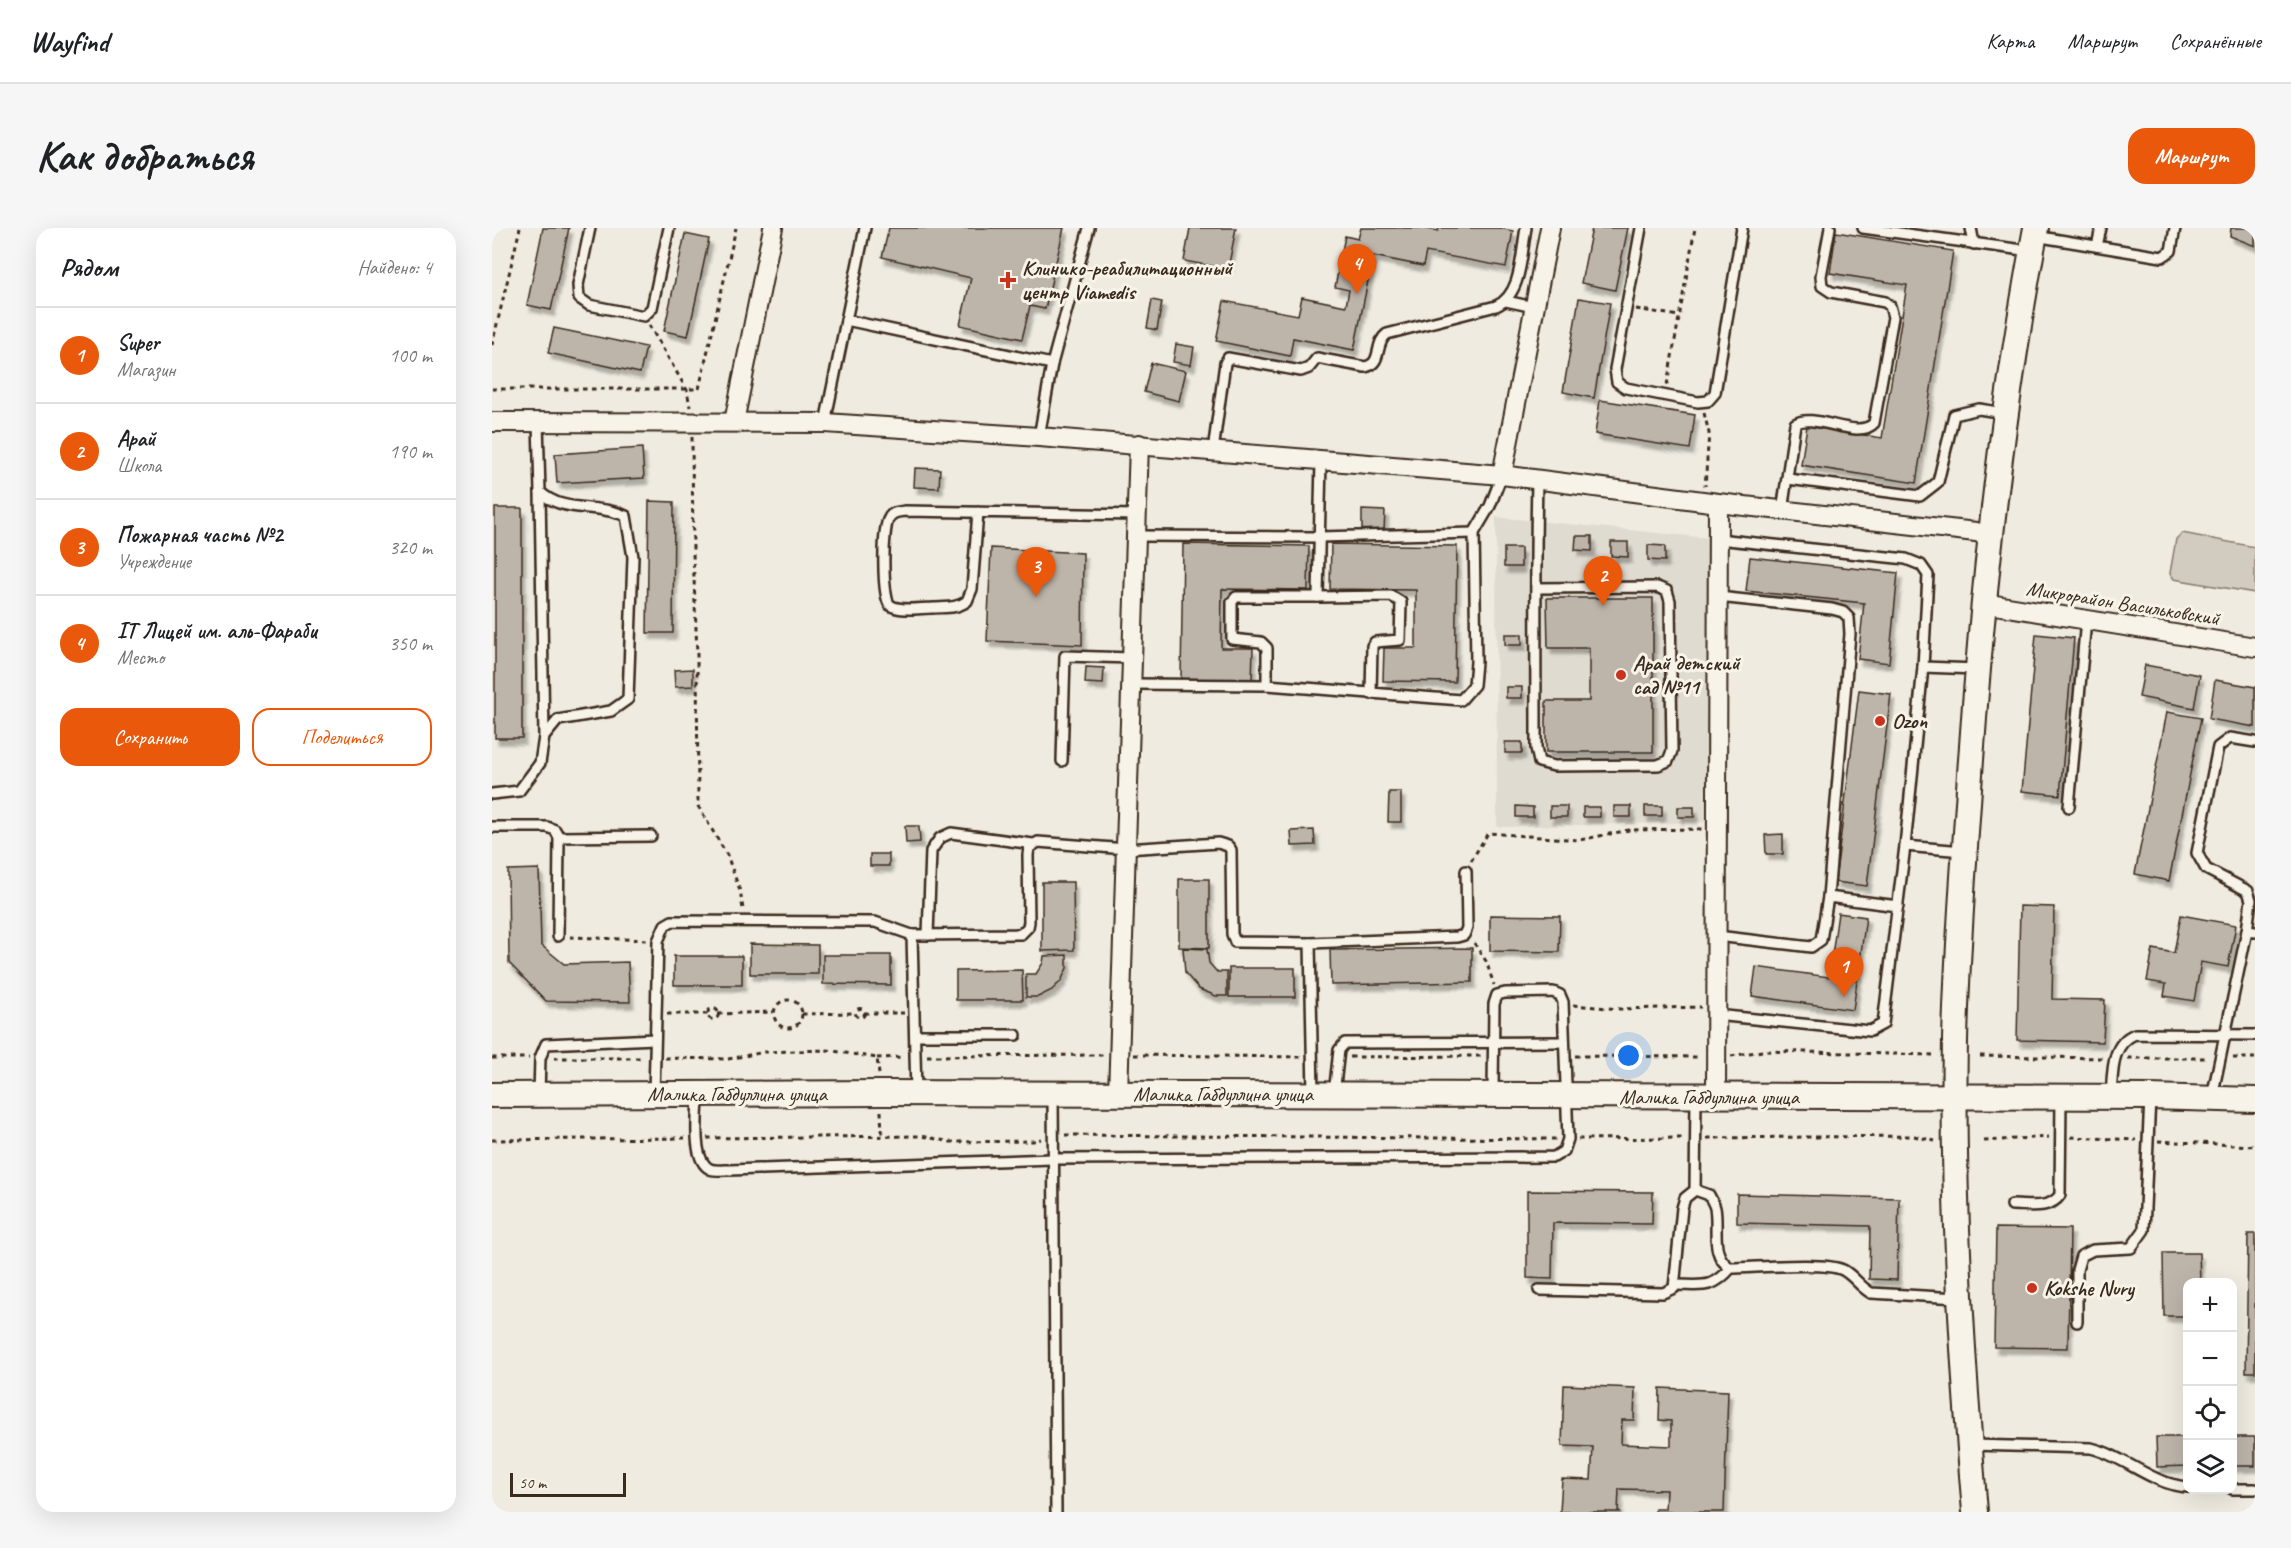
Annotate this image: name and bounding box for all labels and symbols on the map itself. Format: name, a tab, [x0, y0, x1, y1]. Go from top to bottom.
pin: 4	[1338, 244, 1376, 294]
place label: Клинико-реабилитационный центр Viamedis	[1022, 255, 1234, 305]
marker: Клинико-реабилитационный центр Viamedis	[999, 271, 1017, 289]
pin: 3	[1016, 548, 1056, 597]
pin: 2	[1584, 556, 1622, 606]
street label: Микрорайон Васильковский	[2025, 575, 2223, 631]
place label: Арай детский сад №11	[1633, 650, 1742, 700]
marker: Арай детский сад №11	[1614, 668, 1628, 682]
place label: Ozon	[1892, 708, 1927, 734]
marker: Ozon	[1873, 714, 1887, 728]
pin: 1	[1824, 948, 1864, 997]
your location	[1614, 1041, 1643, 1070]
street label: Малика Габдуллина улица	[647, 1081, 829, 1107]
street label: Малика Габдуллина улица	[1133, 1081, 1315, 1107]
street label: Малика Габдуллина улица	[1619, 1084, 1801, 1110]
place label: Kokshe Nury	[2044, 1275, 2136, 1302]
marker: Kokshe Nury	[2025, 1281, 2039, 1295]
scale bar	[510, 1470, 626, 1498]

